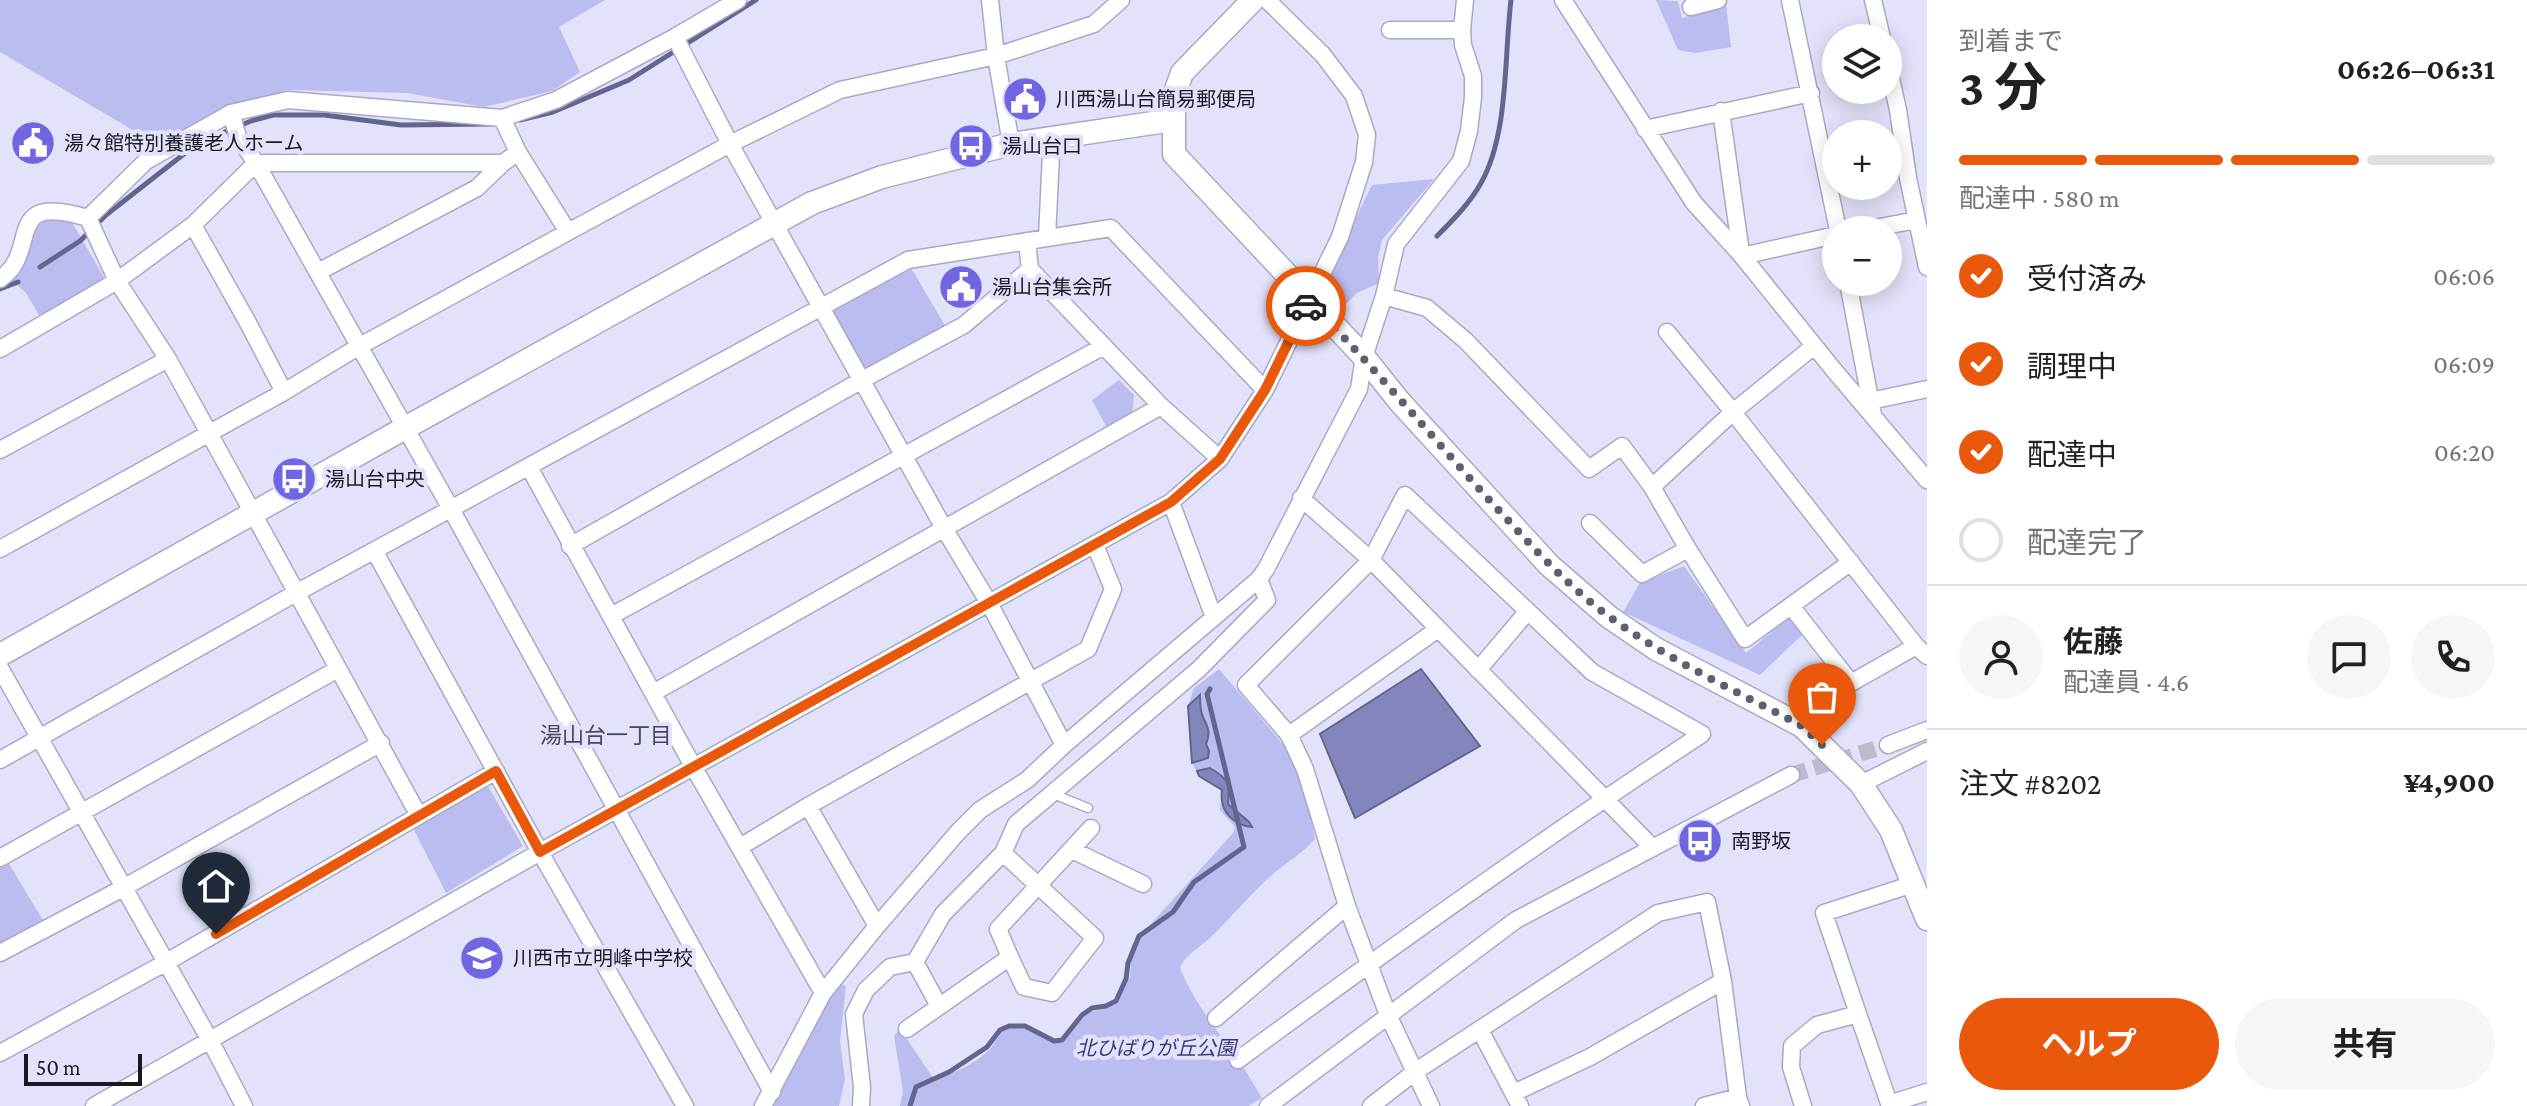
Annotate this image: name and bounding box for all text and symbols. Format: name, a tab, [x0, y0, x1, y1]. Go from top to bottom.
map controls	[1822, 24, 1902, 296]
button: layers	[1822, 24, 1902, 104]
text: 到着まで	[1959, 27, 2063, 56]
text: 06:26–06:31	[2337, 52, 2495, 85]
text: 3 分	[1959, 58, 2046, 116]
public building icon: 川西湯山台簡易郵便局	[1001, 75, 1049, 123]
place label: 川西湯山台簡易郵便局	[1056, 88, 1256, 110]
public building icon: 湯々館特別養護老人ホーム	[9, 119, 57, 167]
button: +	[1822, 120, 1902, 200]
bus stop icon: 湯山台口	[947, 122, 995, 170]
place label: 湯々館特別養護老人ホーム	[64, 132, 303, 154]
place label: 湯山台口	[1002, 135, 1082, 157]
text: 配達中 · 580 m	[1959, 184, 2120, 213]
button: −	[1822, 216, 1902, 296]
icon: check	[1959, 254, 2003, 298]
text: 受付済み	[2027, 262, 2147, 295]
text: 06:06	[2433, 262, 2495, 291]
public building icon: 湯山台集会所	[937, 263, 985, 311]
courier	[1266, 266, 1346, 346]
place label: 湯山台集会所	[992, 276, 1112, 298]
icon: car	[1284, 284, 1328, 328]
icon: check	[1959, 342, 2003, 386]
text: 調理中	[2027, 350, 2117, 383]
text: 06:09	[2433, 350, 2495, 379]
icon: check	[1959, 430, 2003, 474]
text: 配達中	[2027, 438, 2117, 471]
text: 06:20	[2434, 438, 2495, 467]
bus stop icon: 湯山台中央	[270, 455, 318, 503]
place label: 湯山台中央	[325, 468, 425, 490]
text: 配達完了	[2027, 526, 2147, 559]
button: person	[1959, 615, 2043, 699]
button: chat	[2307, 615, 2391, 699]
button: phone	[2411, 615, 2495, 699]
text: 佐藤	[2063, 625, 2123, 658]
pin	[1788, 663, 1856, 745]
text: 配達員 · 4.6	[2063, 668, 2189, 697]
icon: bag	[1800, 675, 1844, 719]
district label: 湯山台一丁目	[540, 723, 672, 748]
text: ¥4,900	[2403, 765, 2495, 798]
text: 注文 #8202	[1959, 767, 2101, 800]
bus stop icon: 南野坂	[1676, 817, 1724, 865]
place label: 南野坂	[1731, 830, 1791, 852]
pin	[182, 852, 250, 934]
icon: home	[194, 864, 238, 908]
school or university icon: 川西市立明峰中学校	[458, 934, 506, 982]
place label: 川西市立明峰中学校	[513, 947, 693, 969]
button: ヘルプ	[1959, 998, 2219, 1090]
button: 共有	[2235, 998, 2495, 1090]
park label: 北ひばりが丘公園	[1076, 1037, 1239, 1059]
scale bar	[24, 1050, 142, 1086]
text: 50 m	[36, 1055, 81, 1080]

